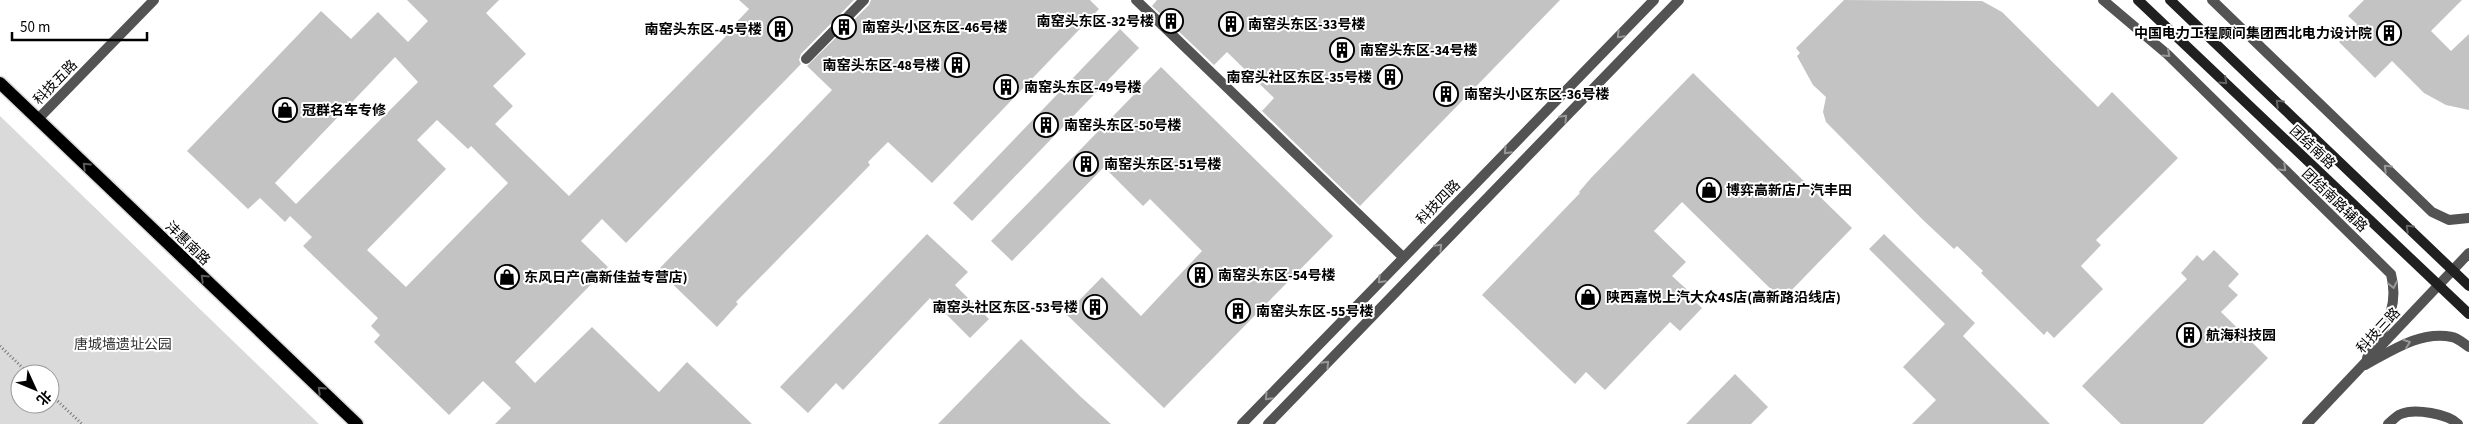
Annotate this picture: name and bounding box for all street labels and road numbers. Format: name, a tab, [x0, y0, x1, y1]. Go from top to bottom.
street label: 科技五路	[29, 56, 82, 110]
street label: 团结南路	[2285, 121, 2340, 174]
street label: 团结南路辅路	[2297, 164, 2371, 237]
street label: 科技四路	[1412, 176, 1465, 230]
street label: 沣惠南路	[160, 217, 214, 270]
street label: 科技三路	[2352, 303, 2405, 358]

